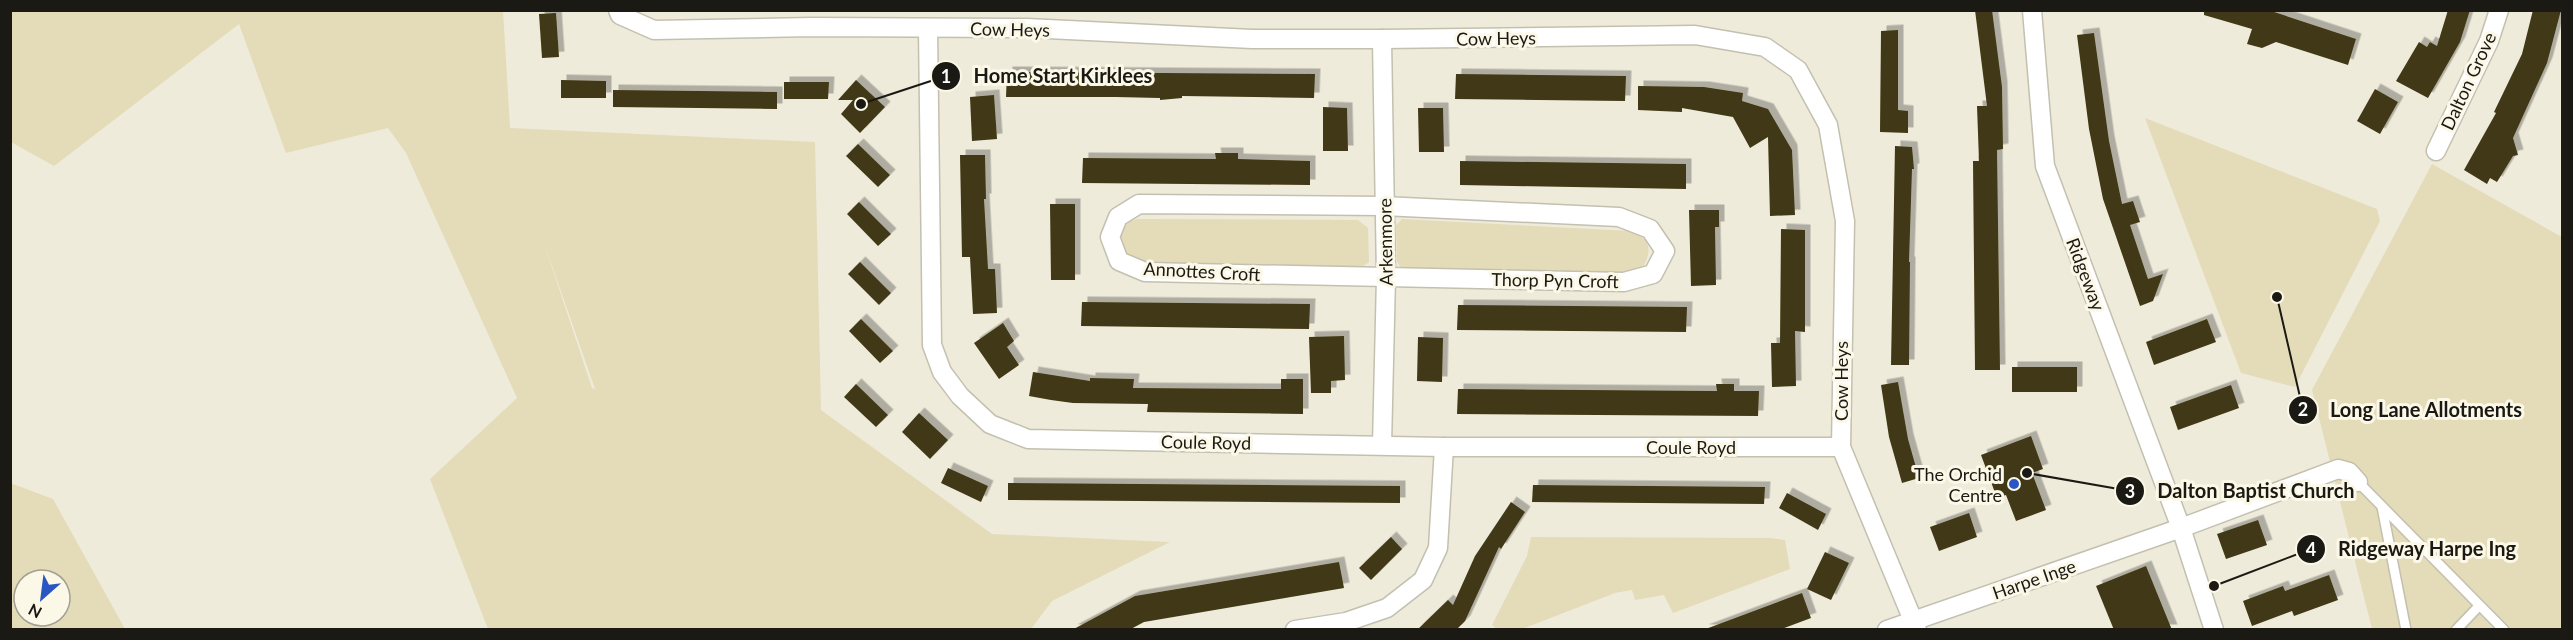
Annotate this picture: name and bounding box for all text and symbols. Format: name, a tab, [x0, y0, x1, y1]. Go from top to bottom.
street label: Cow Heys	[970, 17, 1050, 41]
street label: Cow Heys	[1456, 26, 1536, 50]
street label: Dalton Grove	[2436, 28, 2500, 134]
callout: Home Start Kirklees	[931, 57, 1164, 95]
text: Home Start Kirklees	[974, 63, 1153, 87]
text: 1	[941, 65, 951, 87]
street label: Arkenmore	[1373, 198, 1397, 286]
street label: Ridgeway	[2062, 234, 2110, 314]
street label: Annottes Croft	[1143, 257, 1262, 285]
street label: Thorp Pyn Croft	[1491, 268, 1619, 292]
street label: Cow Heys	[1830, 341, 1852, 421]
callout: Long Lane Allotments	[2288, 391, 2534, 429]
text: Long Lane Allotments	[2330, 397, 2522, 421]
text: 2	[2298, 398, 2308, 420]
street label: Coule Royd	[1161, 430, 1251, 454]
street label: Coule Royd	[1646, 436, 1736, 458]
place label: The Orchid Centre	[1914, 463, 2002, 506]
callout: Dalton Baptist Church	[2115, 472, 2366, 510]
marker: The Orchid Centre	[2007, 477, 2021, 491]
text: Dalton Baptist Church	[2157, 478, 2355, 502]
text: 3	[2125, 480, 2135, 502]
callout: Ridgeway Harpe Ing	[2296, 530, 2528, 568]
text: Ridgeway Harpe Ing	[2338, 536, 2516, 560]
text: 4	[2306, 538, 2316, 560]
street label: Harpe Inge	[1989, 554, 2079, 604]
north arrow	[12, 568, 72, 628]
text: N	[25, 600, 45, 623]

